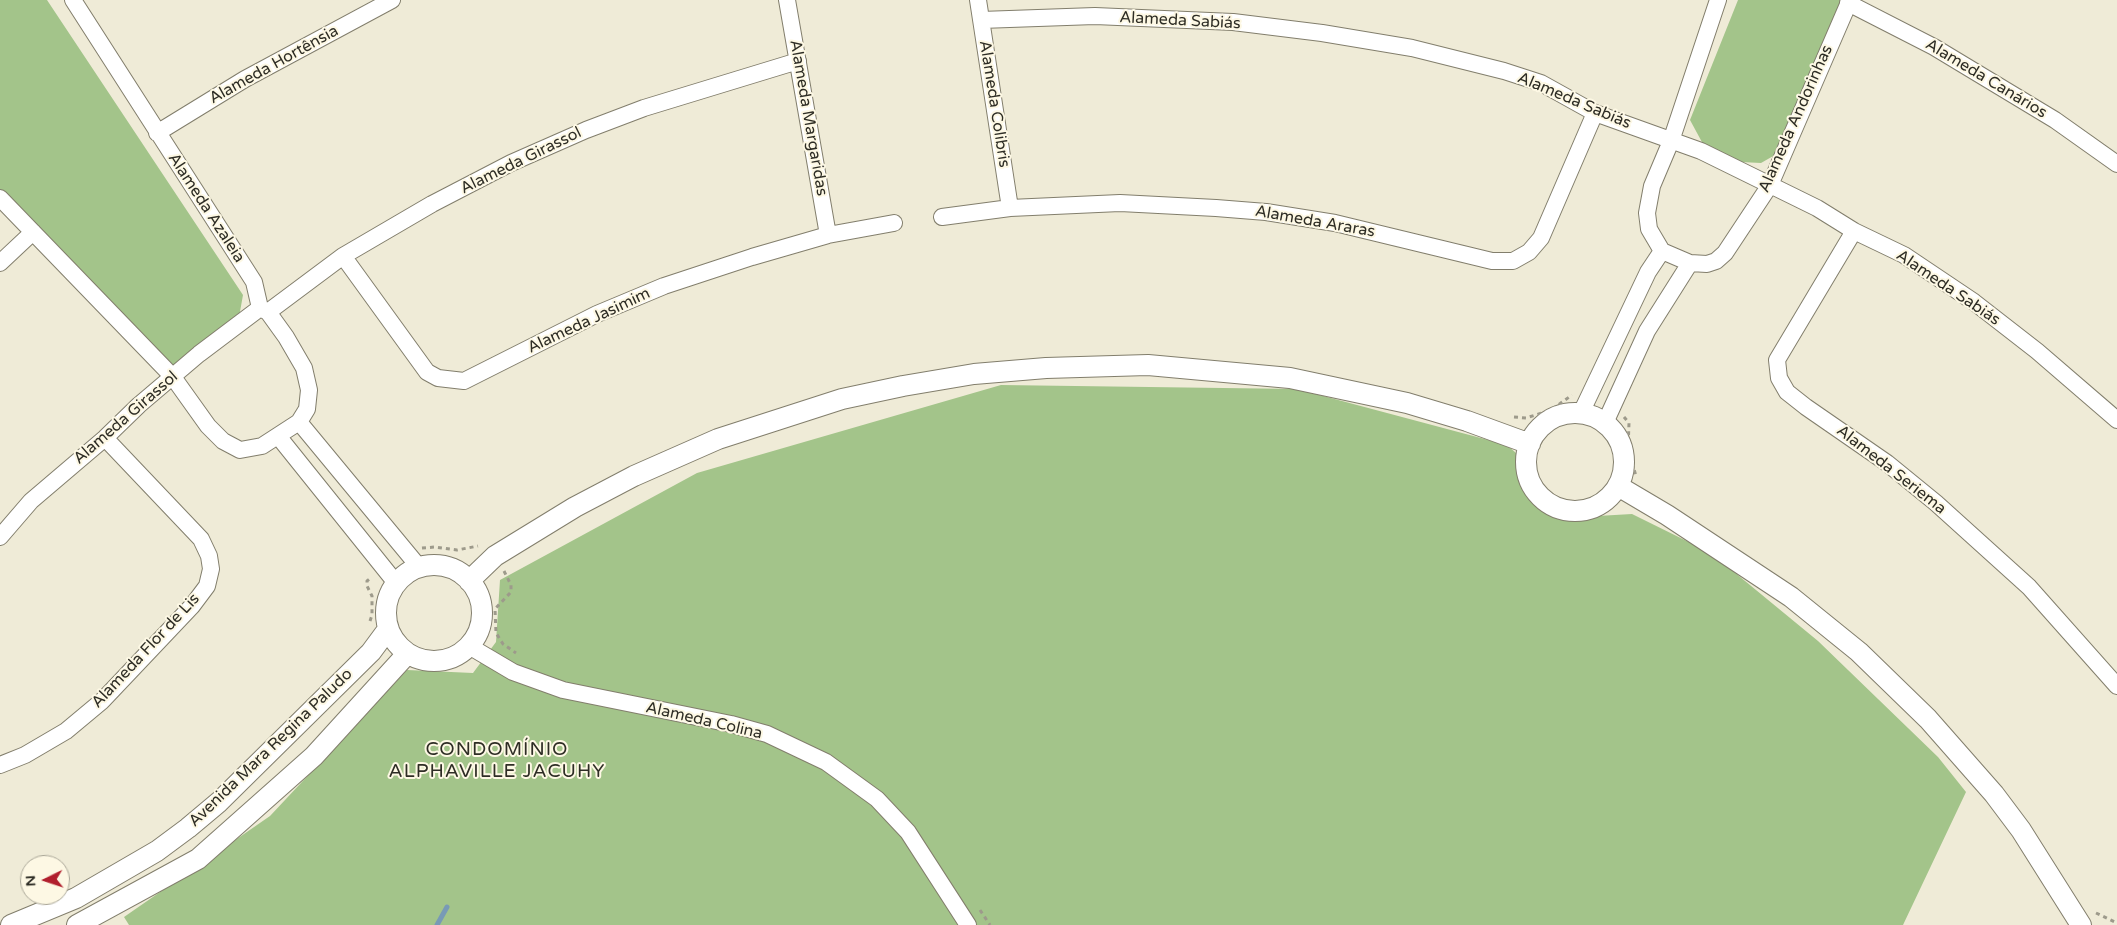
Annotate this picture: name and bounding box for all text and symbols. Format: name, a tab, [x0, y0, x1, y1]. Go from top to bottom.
street label: Alameda Sabiás	[1119, 8, 1241, 34]
street label: Alameda Hortênsia	[206, 21, 342, 109]
street label: Alameda Canários	[1922, 35, 2050, 123]
street label: Alameda Margaridas	[785, 38, 831, 198]
street label: Alameda Colibris	[974, 39, 1014, 169]
street label: Alameda Andorinhas	[1755, 42, 1837, 196]
street label: Alameda Sabiás	[1514, 68, 1634, 134]
street label: Alameda Girassol	[457, 123, 585, 199]
street label: Alameda Azaleia	[163, 150, 249, 266]
street label: Alameda Araras	[1253, 202, 1377, 242]
street label: Alameda Sabiás	[1892, 246, 2004, 330]
street label: Alameda Jasimim	[525, 284, 653, 358]
street label: Alameda Girassol	[70, 367, 182, 469]
street label: Alameda Seriema	[1832, 421, 1950, 519]
street label: Alameda Flor de Lis	[88, 590, 204, 712]
street label: Avenida Mara Regina Paludo	[185, 665, 357, 831]
street label: Alameda Colina	[644, 698, 764, 744]
district label: CONDOMÍNIO ALPHAVILLE JACUHY	[386, 739, 608, 783]
north arrow	[20, 855, 70, 905]
text: N	[22, 875, 39, 887]

